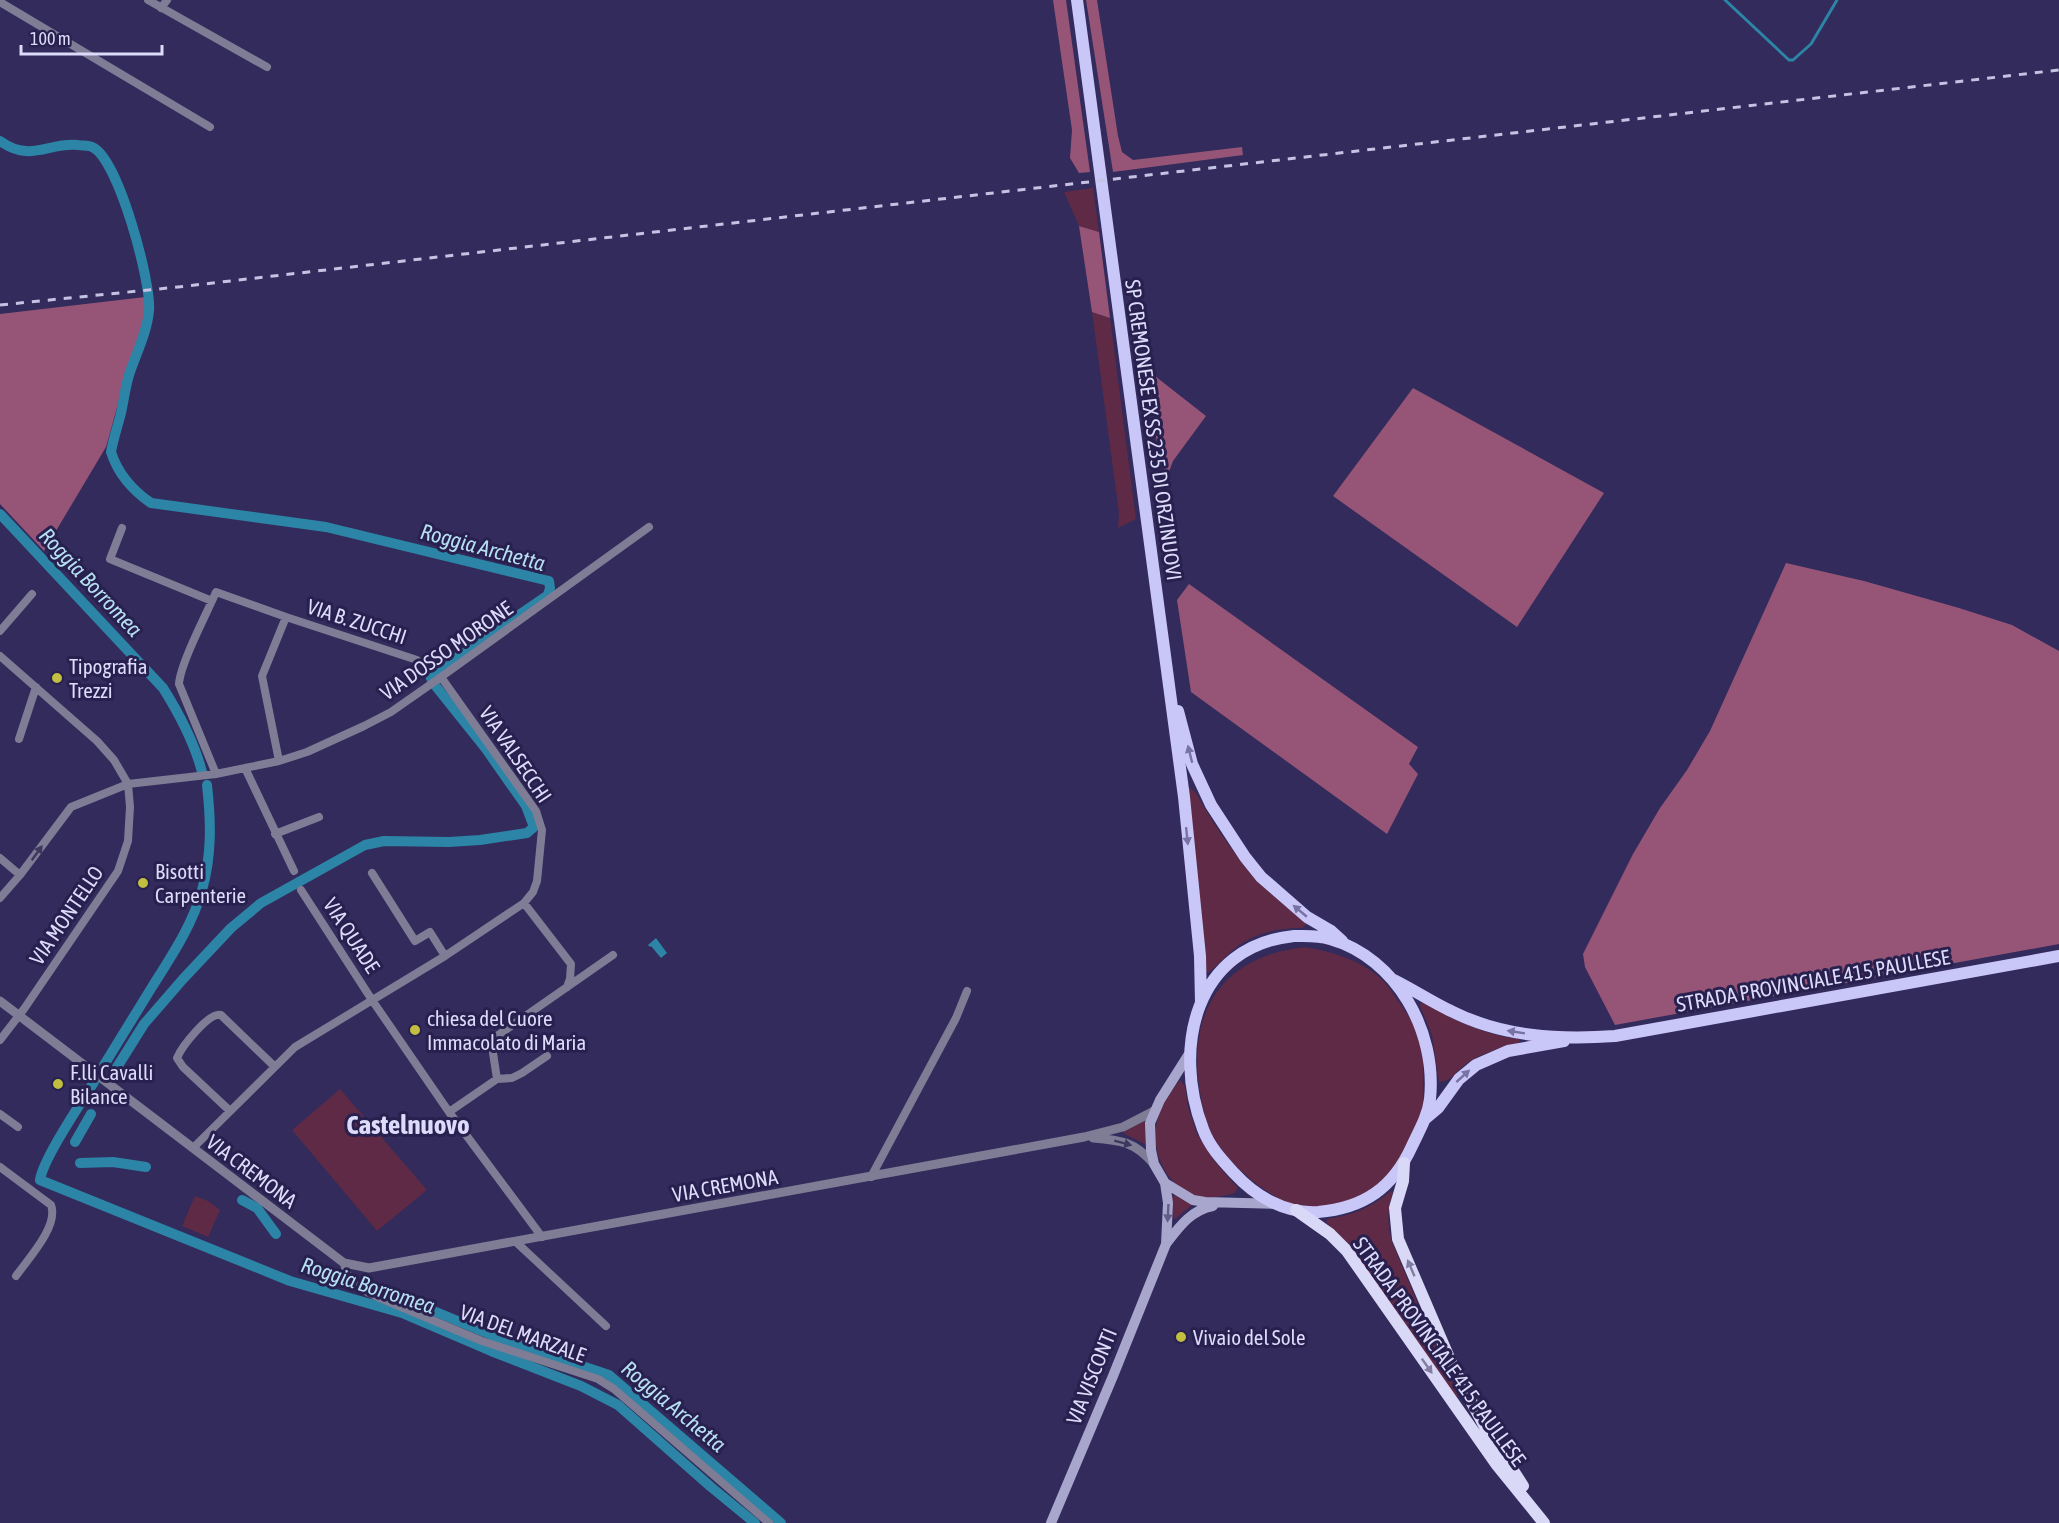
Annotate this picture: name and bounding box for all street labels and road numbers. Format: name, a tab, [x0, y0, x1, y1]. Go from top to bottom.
street label: SP CREMONESE EX SS 235 DI ORZINUOVI	[1121, 278, 1187, 582]
street label: VIA B. ZUCCHI	[304, 594, 410, 648]
street label: VIA DOSSO MORONE	[375, 595, 517, 705]
street label: VIA VALSECCHI	[475, 701, 557, 807]
street label: VIA MONTELLO	[24, 861, 108, 969]
street label: VIA QUADE	[319, 893, 385, 977]
street label: STRADA PROVINCIALE 415 PAULLESE	[1674, 944, 1952, 1016]
street label: VIA CREMONA	[202, 1129, 302, 1213]
street label: VIA CREMONA	[670, 1164, 780, 1206]
street label: STRADA PROVINCIALE 415 PAULLESE	[1349, 1232, 1531, 1470]
street label: VIA DEL MARZALE	[457, 1299, 589, 1367]
street label: VIA VISCONTI	[1061, 1324, 1121, 1428]

